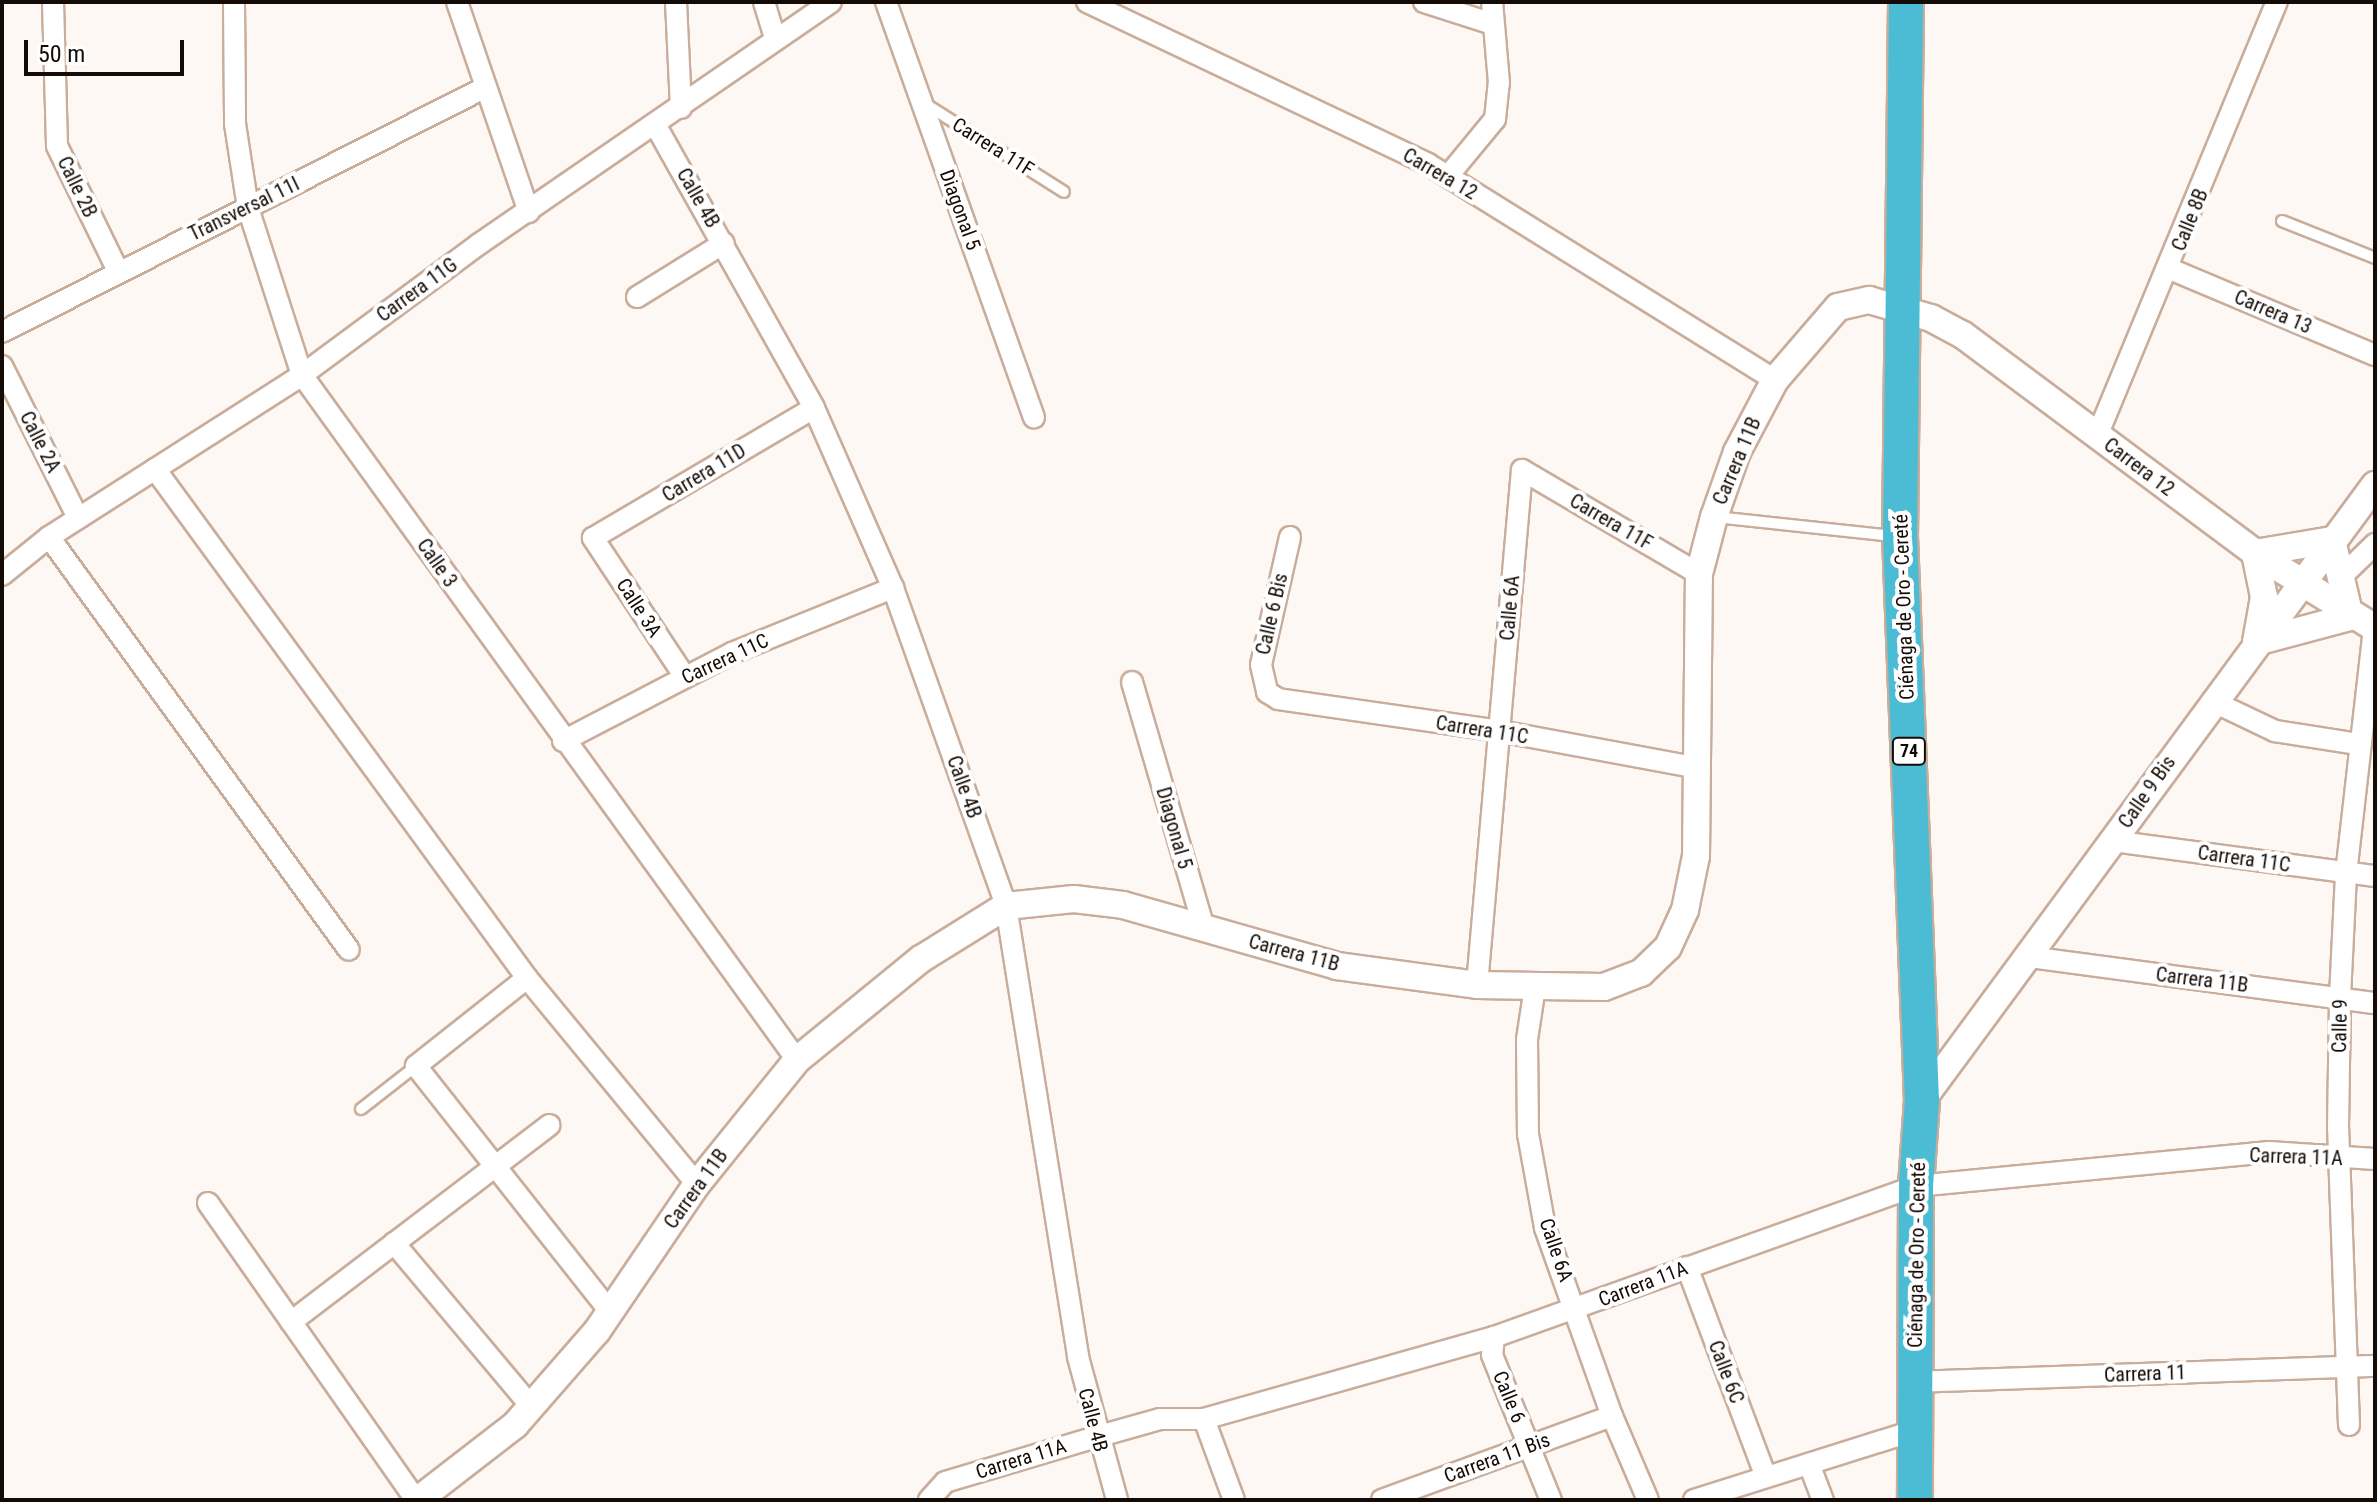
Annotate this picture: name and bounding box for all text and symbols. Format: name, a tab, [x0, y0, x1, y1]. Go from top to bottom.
scale bar	[28, 24, 188, 74]
text: 50 m	[38, 40, 85, 68]
street label: Carrera 11F	[948, 113, 1038, 181]
street label: Carrera 12	[1399, 143, 1481, 205]
street label: Calle 2B	[52, 153, 102, 221]
street label: Calle 4B	[671, 164, 725, 232]
street label: Diagonal 5	[934, 167, 986, 253]
street label: Transversal 11I	[185, 172, 303, 246]
street label: Calle 8B	[2167, 185, 2213, 255]
street label: Carrera 11G	[372, 253, 462, 327]
street label: Carrera 13	[2231, 285, 2315, 339]
street label: Calle 2A	[14, 407, 66, 477]
street label: Carrera 11B	[1708, 414, 1766, 508]
street label: Carrera 12	[2099, 433, 2179, 501]
street label: Carrera 11D	[658, 439, 750, 507]
street label: Carrera 11F	[1565, 489, 1657, 555]
street label: Ciénaga de Oro - Cereté	[1889, 514, 1919, 700]
street label: Calle 3	[412, 534, 462, 592]
street label: Calle 6 Bis	[1251, 571, 1293, 657]
street label: Calle 3A	[611, 574, 667, 642]
street label: Calle 6A	[1495, 574, 1525, 642]
street label: Carrera 11C	[678, 628, 772, 690]
street label: Carrera 11C	[1434, 711, 1530, 749]
road number: 74	[1891, 737, 1927, 765]
street label: Calle 9 Bis	[2113, 751, 2181, 833]
street label: Calle 4B	[942, 752, 986, 822]
street label: Diagonal 5	[1151, 784, 1197, 872]
street label: Carrera 11C	[2196, 841, 2292, 877]
street label: Carrera 11B	[1246, 929, 1342, 977]
street label: Carrera 11B	[2154, 962, 2250, 998]
street label: Calle 9	[2328, 999, 2352, 1053]
street label: Carrera 11A	[2249, 1143, 2343, 1171]
street label: Carrera 11B	[659, 1144, 733, 1234]
street label: Ciénaga de Oro - Cereté	[1903, 1162, 1931, 1348]
street label: Calle 6A	[1534, 1215, 1578, 1285]
street label: Carrera 11A	[1595, 1256, 1691, 1312]
street label: Calle 6C	[1703, 1337, 1749, 1407]
street label: Carrera 11	[2104, 1361, 2186, 1387]
street label: Calle 6	[1488, 1368, 1530, 1426]
street label: Calle 4B	[1073, 1386, 1113, 1454]
street label: Carrera 11 Bis	[1441, 1428, 1553, 1488]
street label: Carrera 11A	[973, 1434, 1069, 1484]

